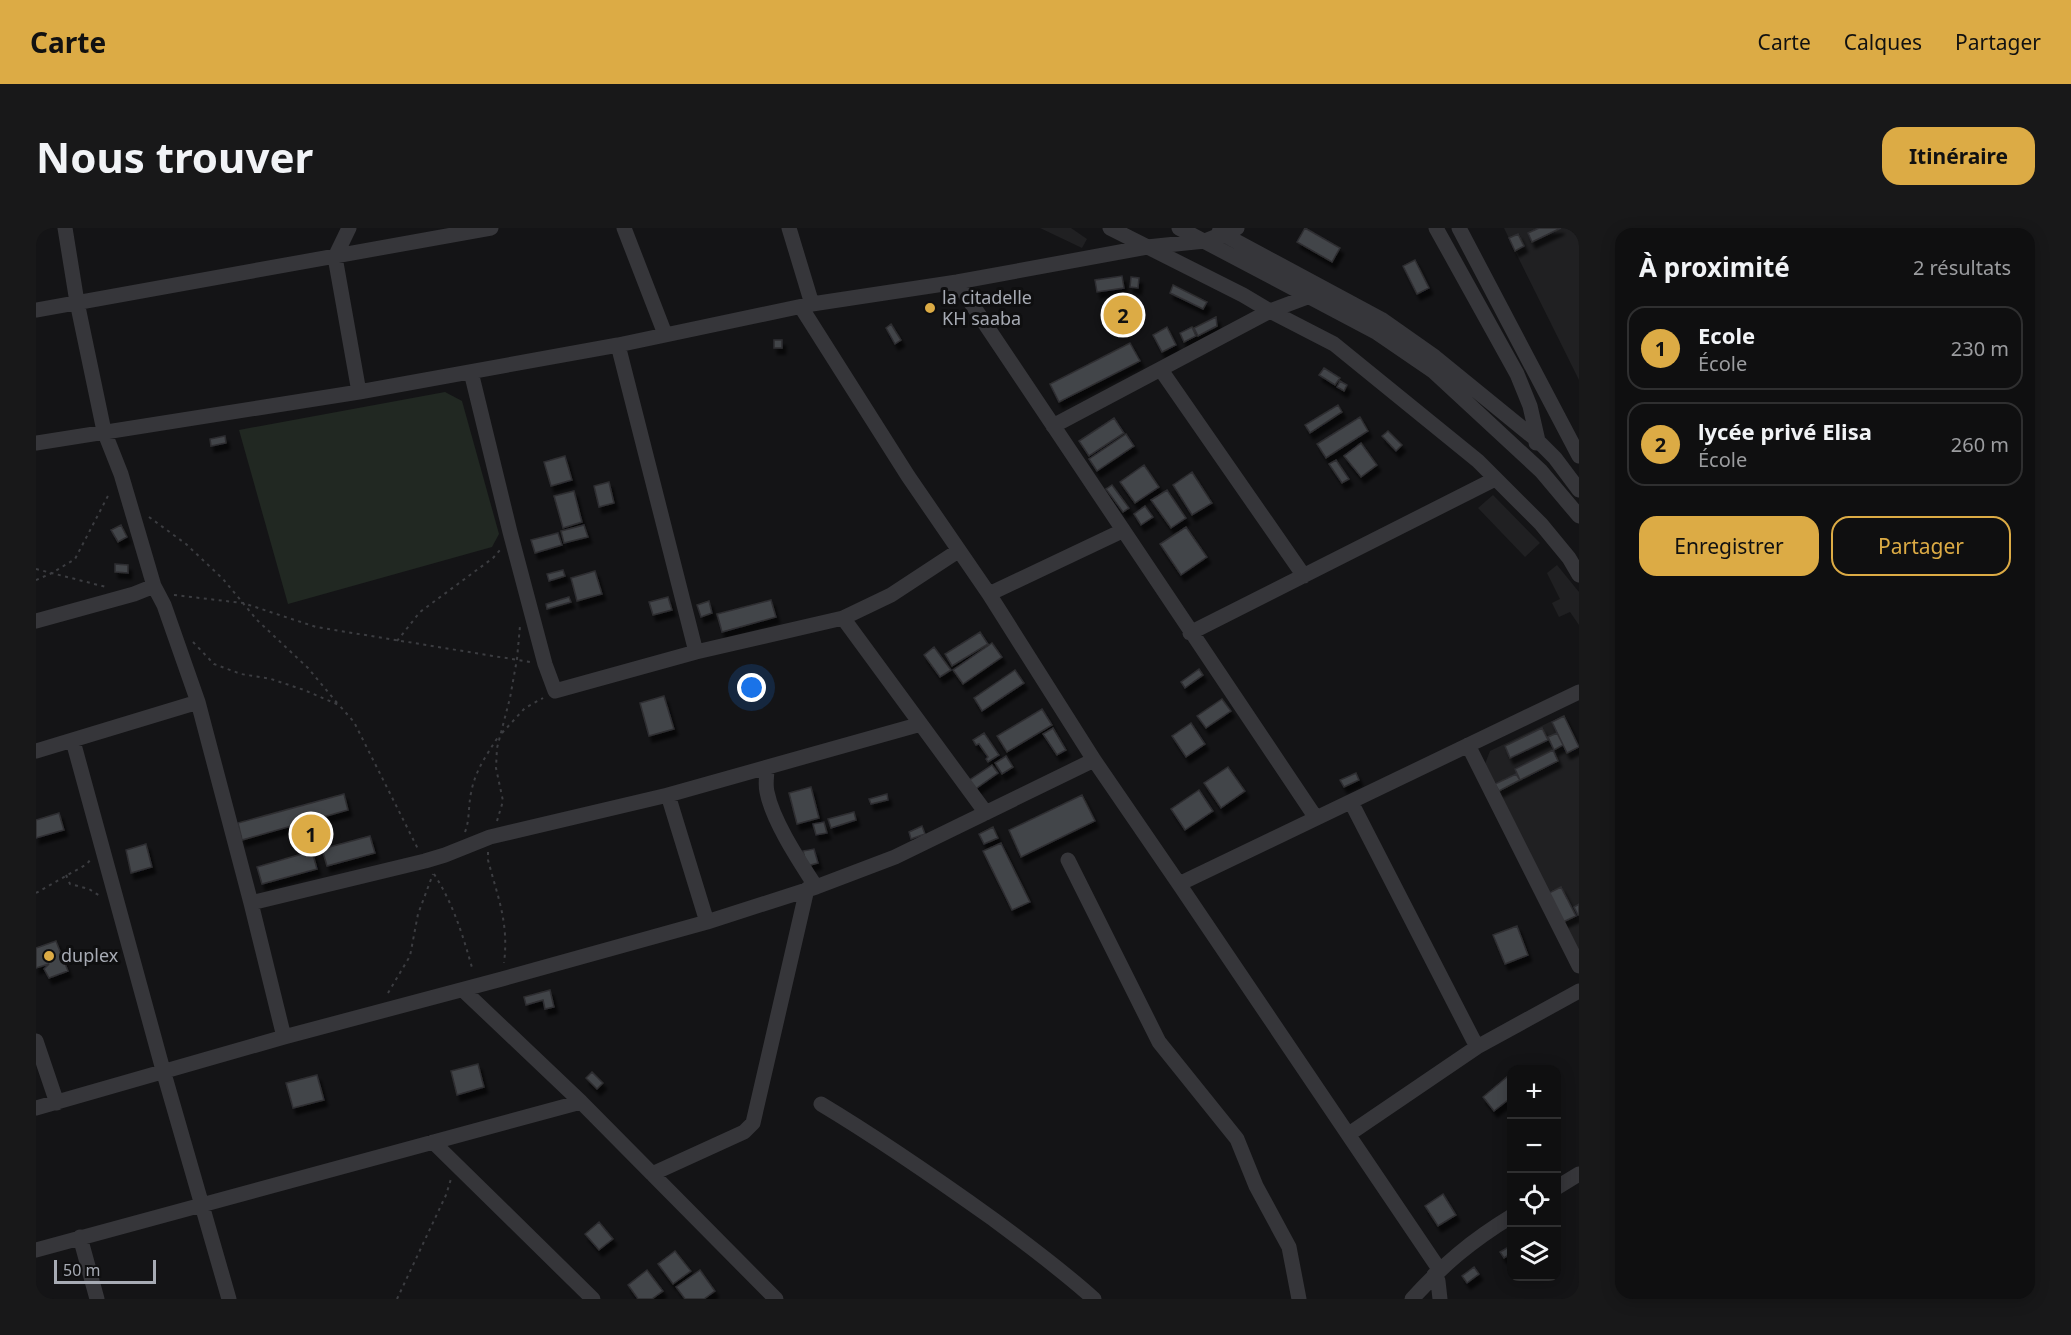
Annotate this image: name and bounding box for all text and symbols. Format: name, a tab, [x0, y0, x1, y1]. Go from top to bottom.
text: Carte	[30, 23, 106, 61]
text: Carte	[1758, 28, 1811, 56]
text: Calques	[1844, 28, 1922, 56]
text: Partager	[1955, 28, 2041, 56]
button: Itinéraire	[1882, 127, 2035, 185]
text: Nous trouver	[36, 128, 313, 185]
text: À proximité	[1639, 249, 1790, 285]
text: 2 résultats	[1913, 254, 2011, 281]
place label: la citadelle KH saaba	[942, 285, 1032, 330]
pin: 2	[1104, 292, 1142, 338]
marker: la citadelle KH saaba	[923, 301, 937, 315]
text: Ecole	[1698, 320, 1755, 350]
text: 1	[1655, 335, 1666, 362]
text: 230 m	[1951, 335, 2009, 362]
text: École	[1698, 350, 1747, 377]
text: lycée privé Elisa	[1698, 416, 1872, 446]
text: 2	[1655, 431, 1666, 458]
text: 260 m	[1951, 431, 2009, 458]
text: École	[1698, 446, 1747, 473]
button: Enregistrer	[1639, 516, 1819, 576]
button: Partager	[1831, 516, 2011, 576]
your location	[737, 673, 766, 702]
pin: 1	[292, 812, 330, 856]
place label: duplex	[61, 943, 119, 967]
marker: duplex	[42, 949, 56, 963]
map controls	[1507, 1065, 1561, 1281]
button: +	[1507, 1065, 1561, 1119]
button: −	[1507, 1119, 1561, 1173]
button: locate	[1507, 1173, 1561, 1227]
button: layers	[1507, 1227, 1561, 1281]
scale bar	[54, 1257, 156, 1284]
text: 50 m	[63, 1259, 100, 1281]

